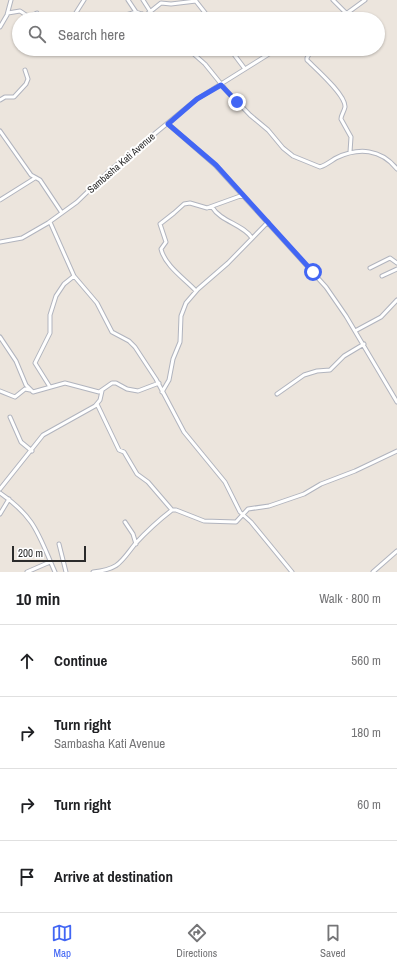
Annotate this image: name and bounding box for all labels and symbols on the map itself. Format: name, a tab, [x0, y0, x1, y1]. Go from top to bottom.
route end	[228, 93, 246, 111]
street label: Sambasha Kati Avenue	[84, 130, 158, 196]
route start	[304, 263, 322, 281]
scale bar	[12, 544, 86, 563]

